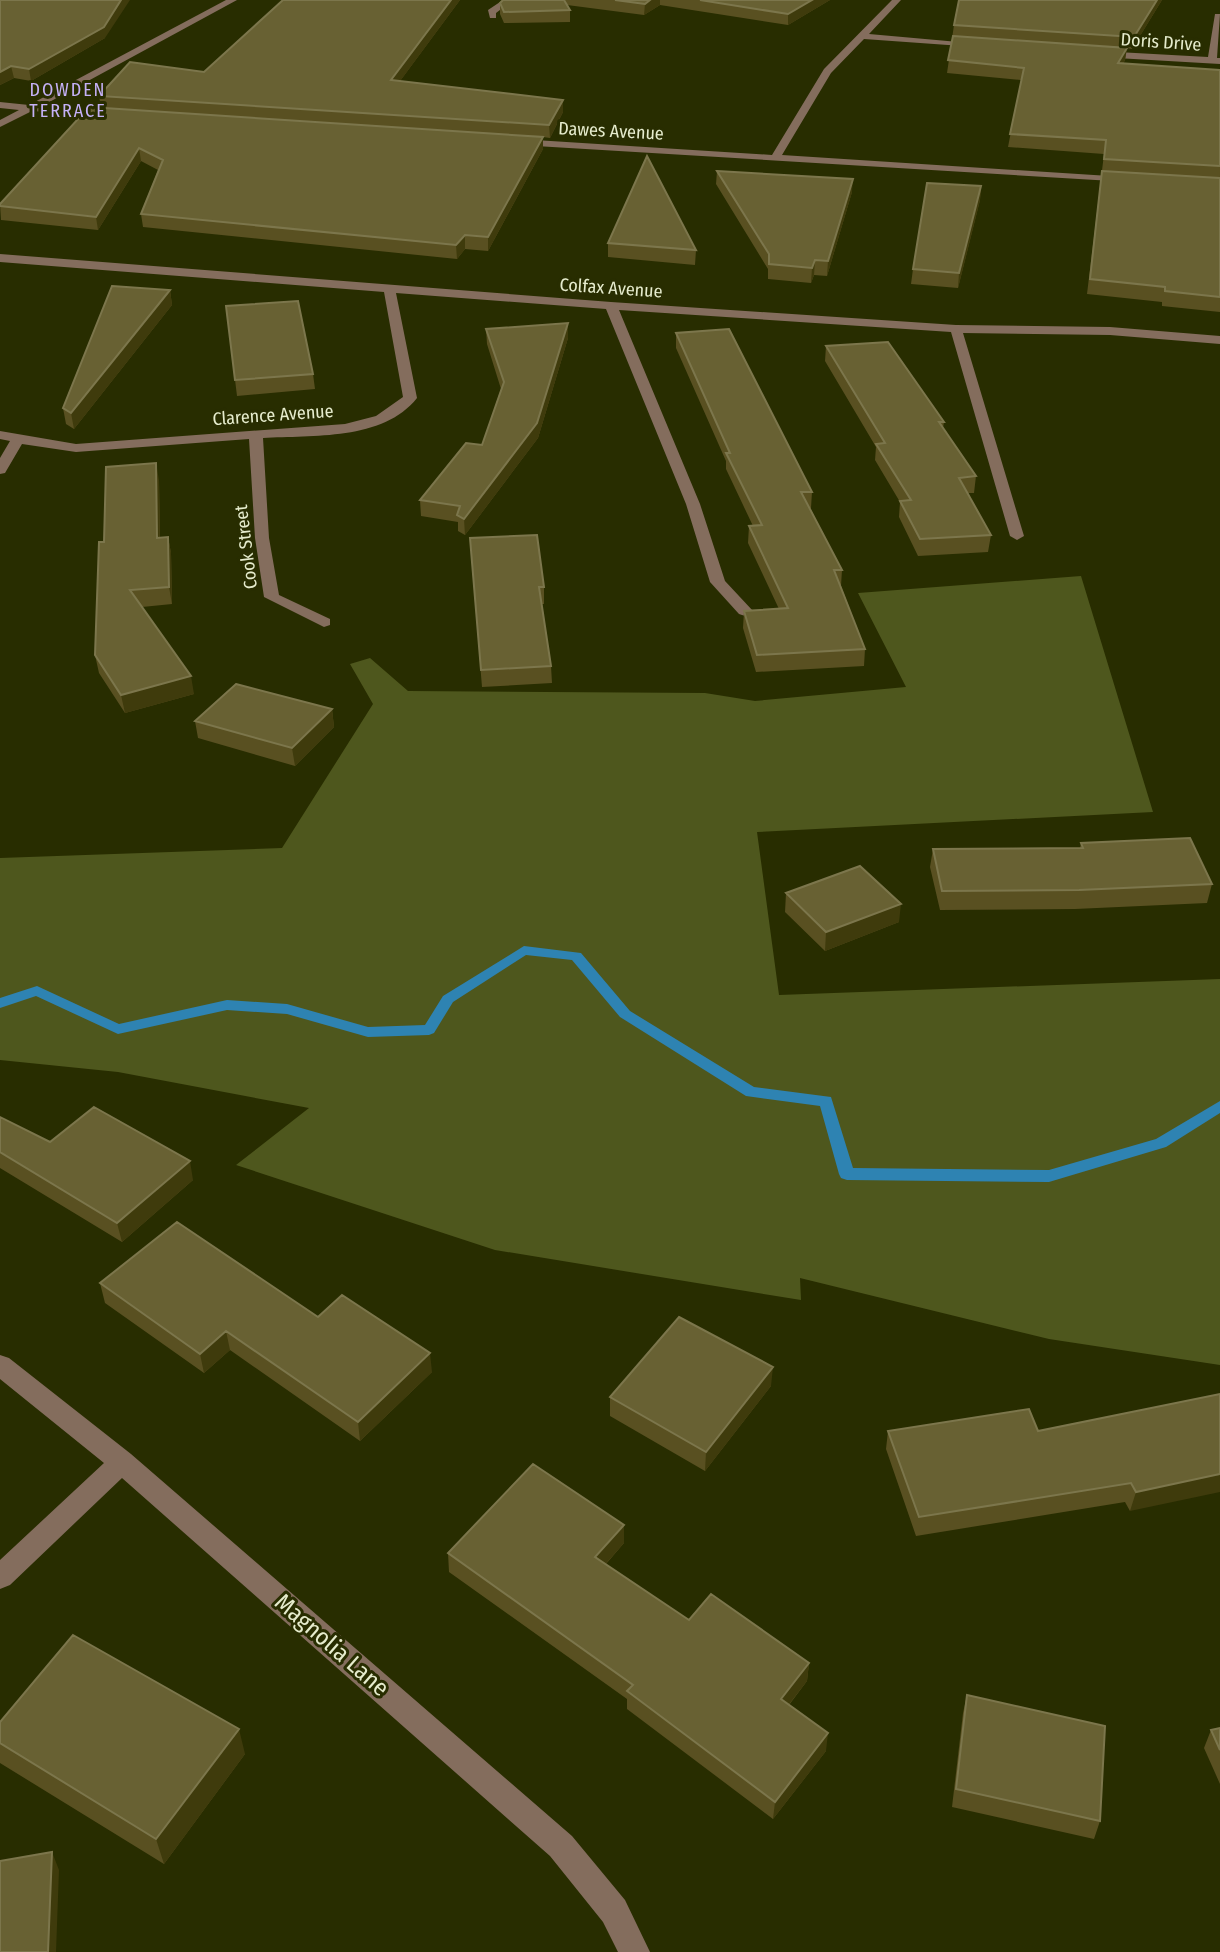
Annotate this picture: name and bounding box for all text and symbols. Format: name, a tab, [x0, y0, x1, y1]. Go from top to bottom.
street label: Doris Drive	[1120, 28, 1202, 56]
district label: DOWDEN TERRACE	[29, 79, 107, 122]
street label: Dawes Avenue	[558, 117, 664, 145]
street label: Colfax Avenue	[559, 273, 663, 303]
street label: Clarence Avenue	[212, 400, 334, 430]
street label: Cook Street	[230, 504, 262, 590]
street label: Magnolia Lane	[269, 1588, 395, 1702]

